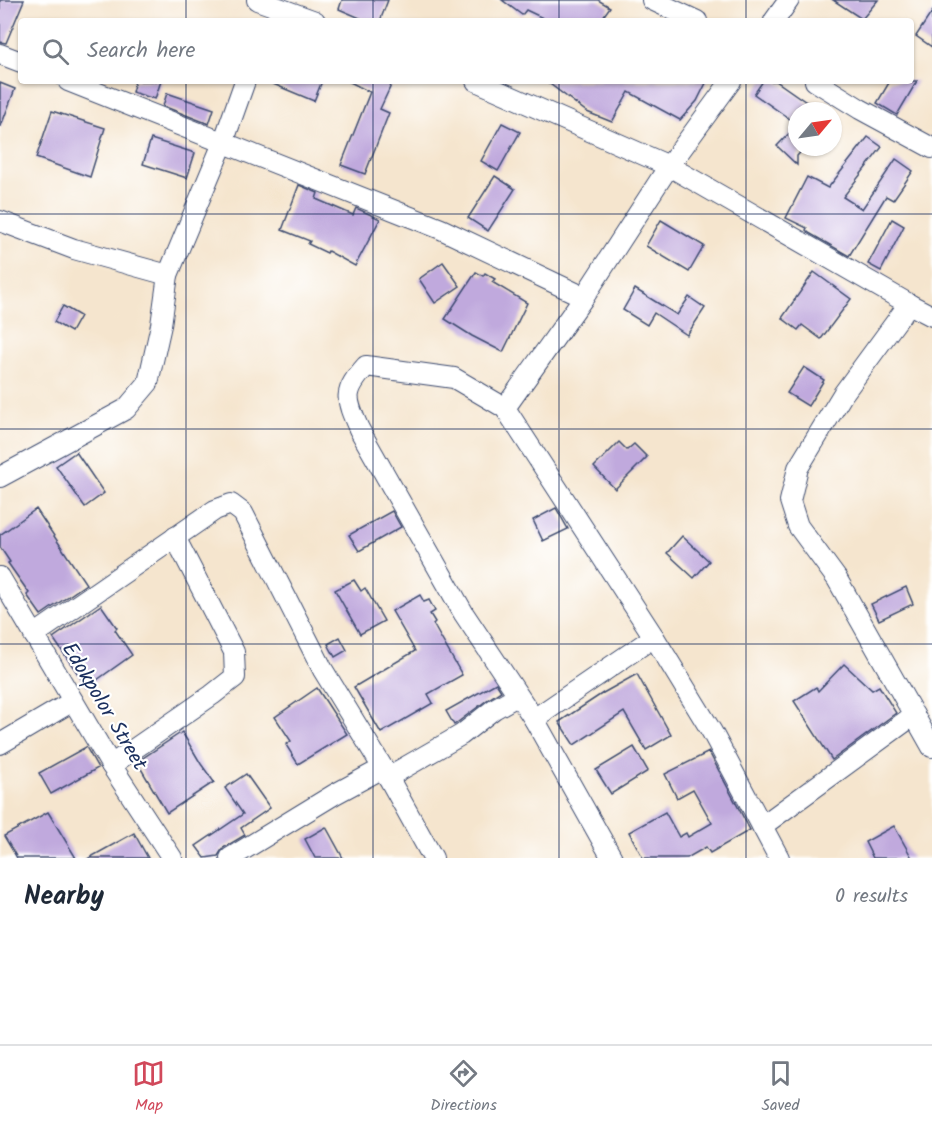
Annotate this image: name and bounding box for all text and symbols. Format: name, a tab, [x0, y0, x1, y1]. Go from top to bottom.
search box	[18, 18, 914, 84]
text: Search here	[87, 34, 195, 69]
icon: search	[39, 35, 72, 68]
north arrow	[788, 102, 842, 156]
street label: Edokpolor Street	[52, 636, 156, 778]
text: Nearby	[24, 876, 104, 918]
text: 0 results	[835, 881, 908, 913]
tab: Map	[132, 1057, 165, 1118]
tab: Directions	[430, 1057, 497, 1118]
tab: Saved	[762, 1057, 800, 1118]

